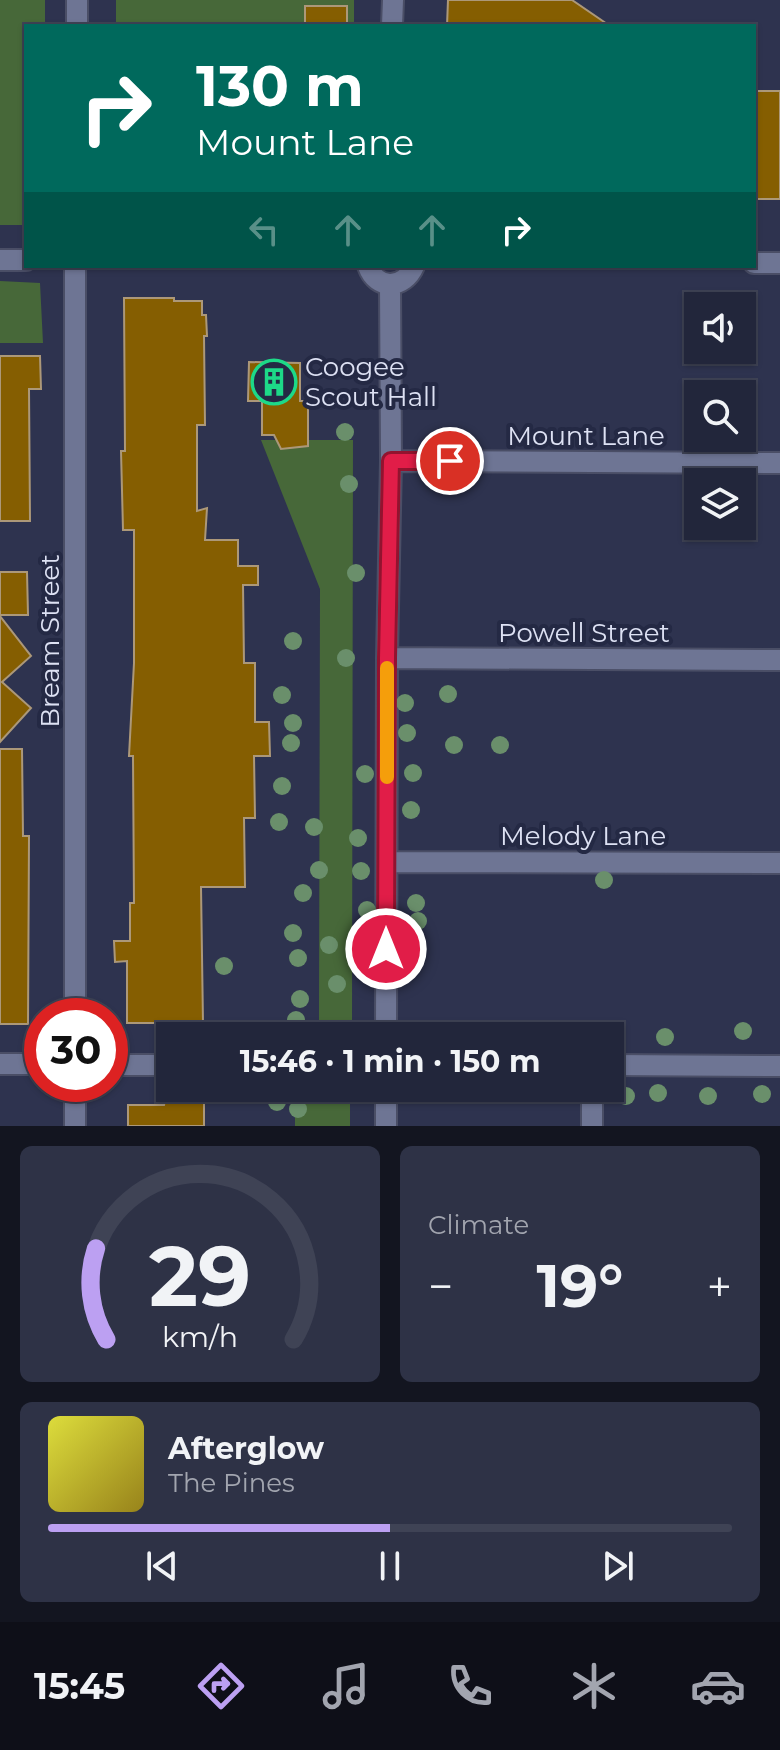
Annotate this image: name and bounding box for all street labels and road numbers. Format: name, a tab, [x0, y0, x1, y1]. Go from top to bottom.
street label: Mount Lane	[507, 420, 665, 452]
street label: Bream Street	[34, 554, 66, 728]
street label: Powell Street	[498, 617, 670, 649]
street label: Melody Lane	[500, 820, 666, 852]

